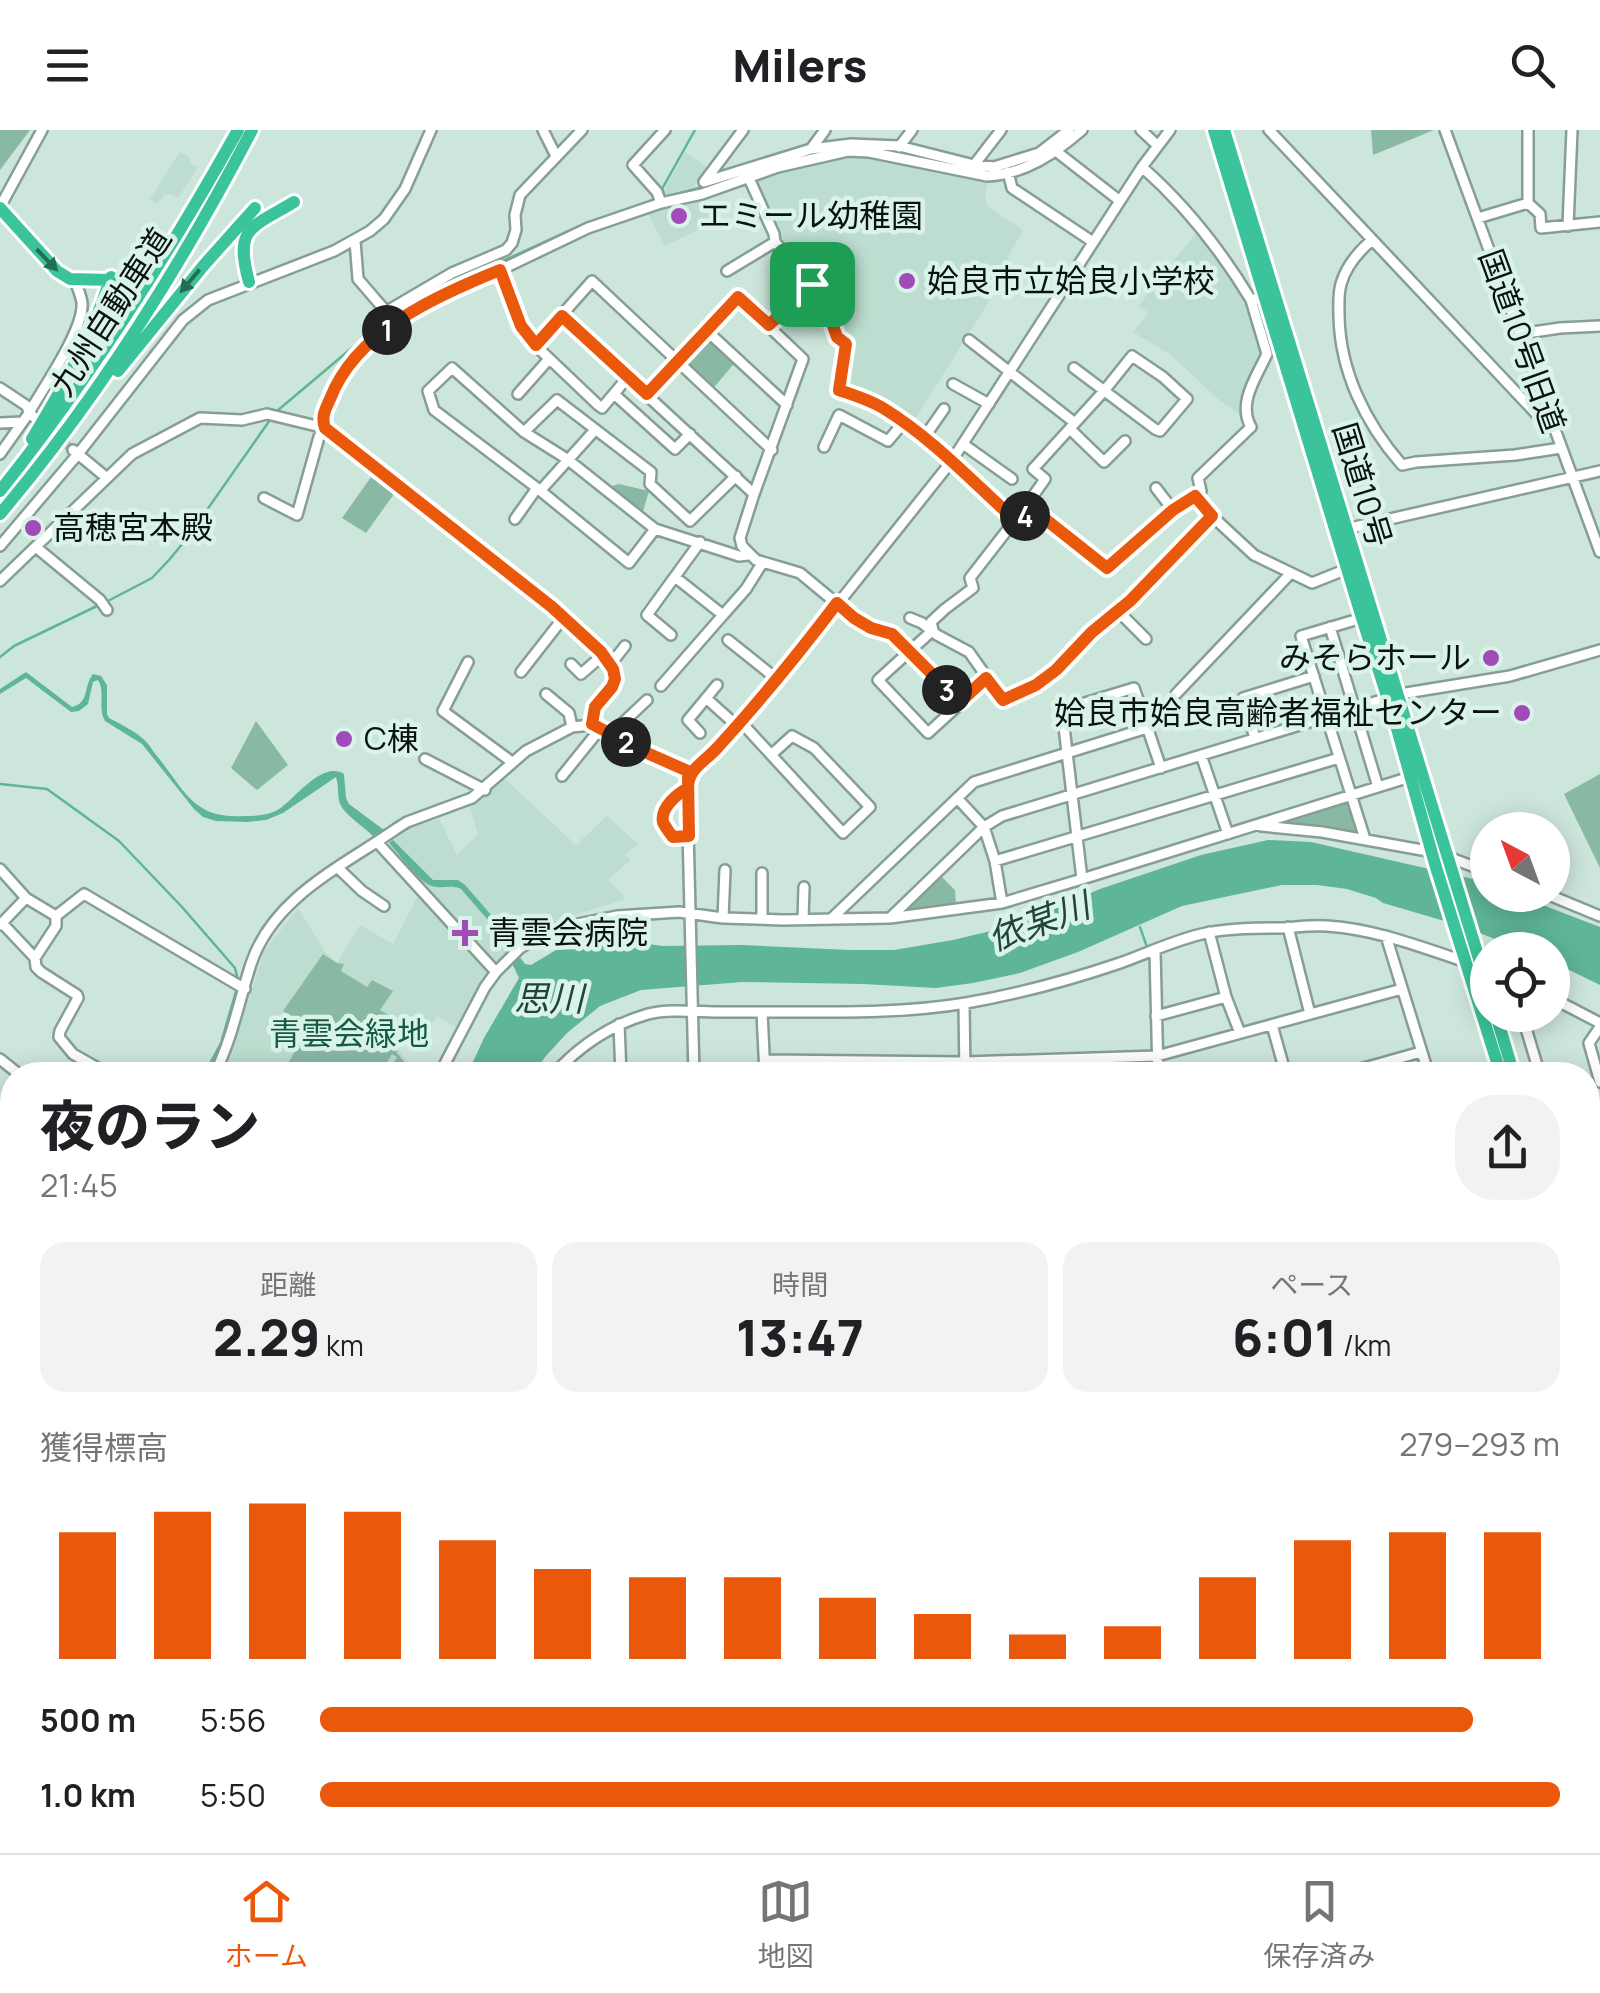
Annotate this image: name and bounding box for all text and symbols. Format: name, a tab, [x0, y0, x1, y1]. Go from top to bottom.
text: Milers	[733, 34, 867, 96]
icon: menu	[40, 38, 95, 93]
icon: search	[1505, 38, 1560, 93]
place label: エミール幼稚園	[699, 193, 923, 237]
marker: エミール幼稚園	[668, 205, 690, 227]
street label: 九州自動車道	[39, 219, 181, 404]
pin	[770, 242, 855, 327]
street label: 国道10号旧道	[1469, 243, 1576, 438]
one-way arrow	[35, 247, 58, 271]
icon: arrive	[785, 257, 840, 312]
place label: 姶良市立姶良小学校	[927, 258, 1215, 302]
one-way arrow	[180, 269, 201, 294]
marker: 姶良市立姶良小学校	[896, 270, 918, 292]
pin: 1	[362, 305, 412, 355]
text: 1	[381, 311, 393, 349]
street label: 国道10号	[1323, 417, 1403, 552]
pin: 4	[1000, 491, 1050, 541]
text: 4	[1016, 497, 1034, 535]
place label: 高穂宮本殿	[53, 505, 213, 549]
marker: 高穂宮本殿	[22, 517, 44, 539]
place label: みそらホール	[1279, 635, 1471, 679]
marker: みそらホール	[1480, 647, 1502, 669]
pin: 3	[922, 665, 972, 715]
text: 3	[939, 671, 955, 709]
place label: 姶良市姶良高齢者福祉センター	[1054, 690, 1502, 734]
marker: 姶良市姶良高齢者福祉センター	[1511, 702, 1533, 724]
place label: C棟	[364, 716, 419, 760]
pin: 2	[601, 717, 651, 767]
text: 2	[618, 723, 634, 761]
marker: C棟	[333, 728, 355, 750]
north arrow	[1470, 812, 1570, 912]
map controls	[1470, 812, 1570, 1032]
water label: 依某川	[981, 879, 1100, 962]
place label: 青雲会病院	[488, 910, 648, 954]
marker: 青雲会病院	[452, 920, 478, 946]
button: locate	[1470, 932, 1570, 1032]
water label: 思川	[514, 974, 588, 1022]
park label: 青雲会緑地	[269, 1011, 429, 1055]
text: 夜のラン	[40, 1087, 260, 1163]
button: share	[1455, 1095, 1560, 1200]
text: 21:45	[40, 1163, 118, 1207]
text: 距離	[260, 1265, 316, 1303]
text: 時間	[772, 1265, 828, 1303]
text: ペース	[1270, 1265, 1353, 1303]
text: 2.29	[213, 1303, 320, 1371]
text: 13:47	[736, 1303, 864, 1371]
text: 6:01	[1232, 1303, 1337, 1371]
text: km	[320, 1326, 364, 1364]
text: /km	[1337, 1326, 1391, 1364]
text: 279–293 m	[1399, 1422, 1560, 1466]
text: 獲得標高	[40, 1425, 168, 1469]
text: 500 m	[40, 1698, 136, 1742]
text: 5:56	[200, 1698, 266, 1742]
text: 1.0 km	[40, 1773, 136, 1817]
text: 5:50	[200, 1773, 266, 1817]
tab: ホーム	[225, 1874, 308, 1974]
tab: 地図	[758, 1874, 814, 1974]
tab: 保存済み	[1263, 1874, 1375, 1974]

